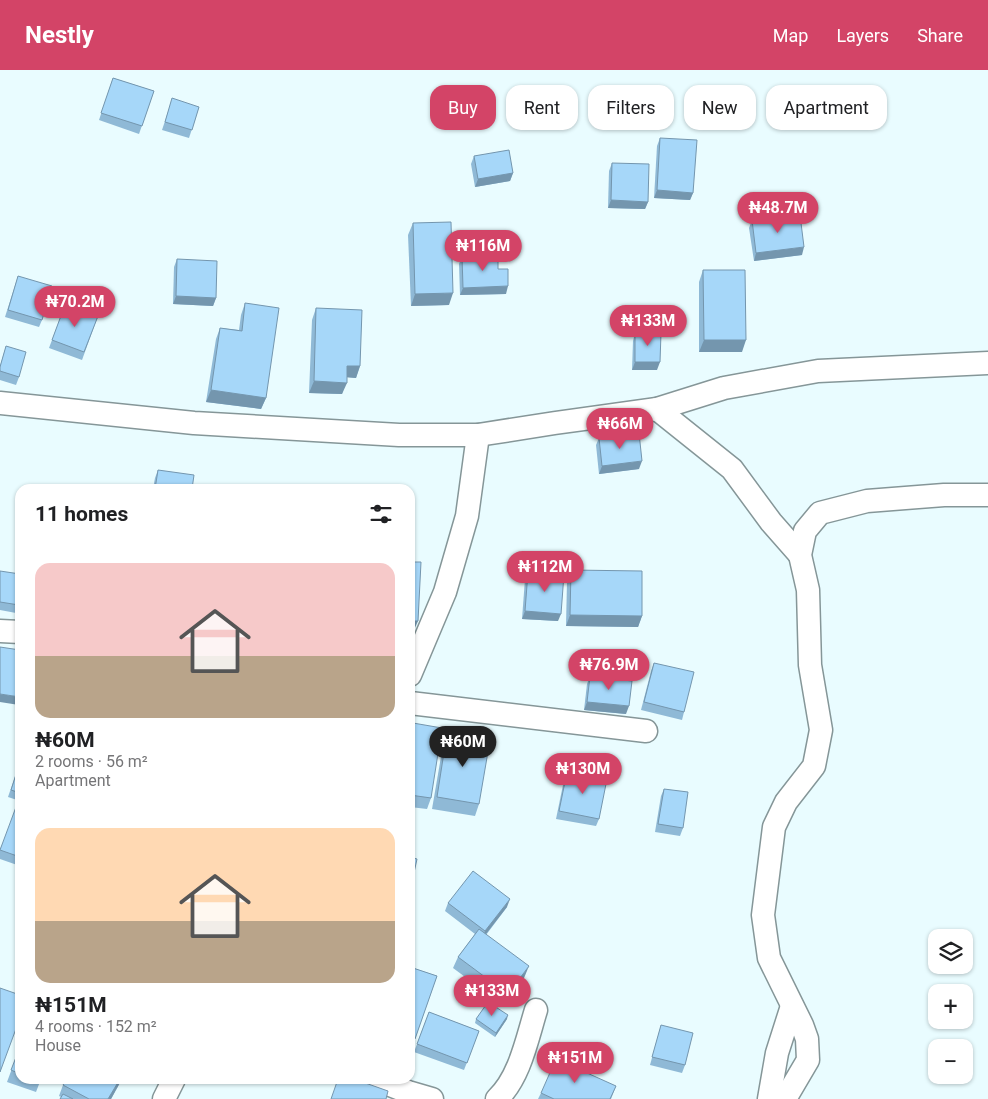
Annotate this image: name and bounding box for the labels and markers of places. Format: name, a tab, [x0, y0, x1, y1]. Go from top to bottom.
pin: ₦48.7M	[737, 191, 819, 234]
pin: ₦116M	[448, 230, 518, 272]
pin: ₦70.2M	[34, 286, 116, 328]
pin: ₦133M	[613, 304, 683, 347]
pin: ₦66M	[590, 408, 650, 450]
pin: ₦112M	[510, 550, 580, 593]
pin: ₦76.9M	[568, 648, 650, 691]
pin: ₦60M	[433, 726, 493, 768]
pin: ₦130M	[548, 752, 618, 795]
pin: ₦133M	[457, 974, 527, 1017]
pin: ₦151M	[540, 1042, 610, 1084]

